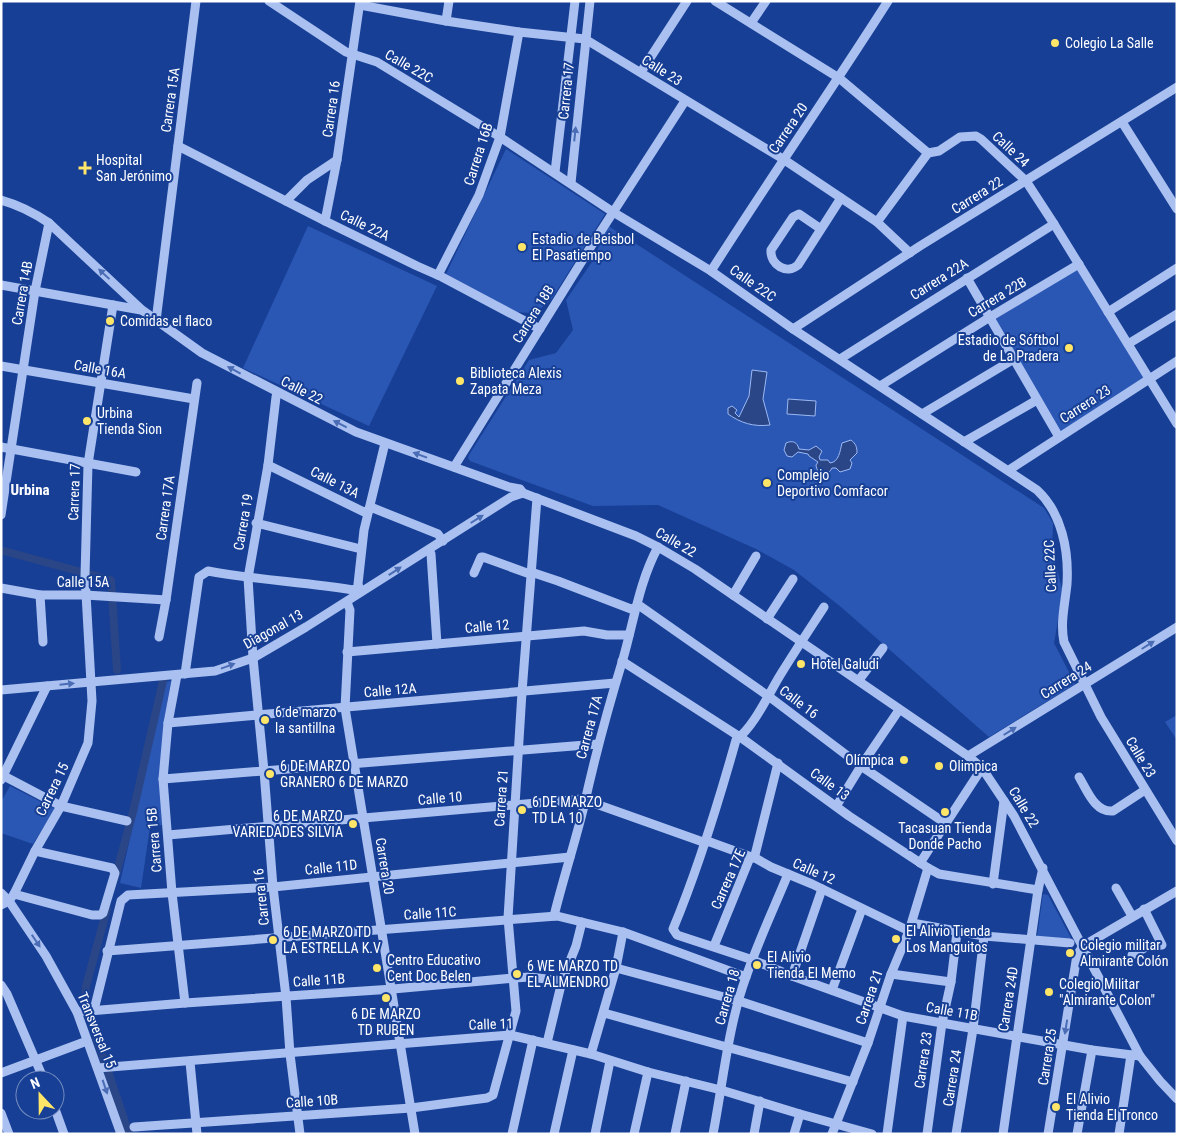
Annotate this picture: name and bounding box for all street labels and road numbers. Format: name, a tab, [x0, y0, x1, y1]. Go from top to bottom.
street label: Calle 22C	[382, 46, 436, 86]
street label: Calle 23	[639, 51, 685, 89]
street label: Carrera 17	[555, 62, 577, 120]
street label: Carrera 15A	[158, 66, 182, 134]
street label: Carrera 16	[319, 79, 343, 139]
street label: Carrera 20	[765, 100, 811, 156]
street label: Carrera 16B	[460, 121, 496, 187]
street label: Calle 24	[989, 128, 1033, 170]
street label: Carrera 22	[948, 173, 1006, 217]
street label: Calle 22A	[338, 206, 392, 244]
street label: Carrera 22A	[907, 255, 971, 303]
street label: Carrera 14B	[8, 260, 36, 326]
street label: Calle 22C	[727, 261, 779, 305]
street label: Carrera 22B	[965, 273, 1029, 321]
street label: Carrera 18B	[509, 282, 557, 346]
street label: Calle 16A	[73, 357, 127, 381]
street label: Calle 22	[278, 373, 326, 407]
street label: Carrera 23	[1057, 382, 1113, 426]
street label: Carrera 17	[65, 463, 83, 521]
street label: Calle 13A	[308, 463, 362, 501]
street label: Carrera 17A	[153, 474, 177, 542]
street label: Carrera 19	[230, 492, 256, 552]
street label: Calle 22	[653, 524, 699, 560]
street label: Calle 22C	[1041, 539, 1059, 593]
street label: Calle 15A	[57, 574, 109, 590]
street label: Diagonal 13	[240, 606, 306, 652]
street label: Calle 12	[464, 616, 510, 636]
street label: Carrera 24	[1037, 658, 1095, 702]
street label: Calle 12A	[363, 680, 417, 700]
street label: Calle 16	[776, 682, 822, 722]
street label: Carrera 17A	[573, 693, 605, 761]
street label: Calle 23	[1123, 734, 1159, 780]
street label: Carrera 15	[32, 760, 72, 818]
street label: Calle 13	[807, 764, 853, 804]
street label: Carrera 21	[491, 769, 511, 827]
street label: Calle 22	[1006, 784, 1042, 830]
street label: Calle 10	[417, 788, 463, 808]
street label: Carrera 15B	[143, 807, 165, 873]
street label: Carrera 20	[373, 836, 397, 896]
street label: Carrera 17E	[708, 846, 748, 912]
street label: Calle 12	[790, 855, 838, 887]
street label: Calle 11D	[304, 856, 358, 878]
street label: Carrera 16	[250, 868, 272, 926]
street label: Calle 11C	[403, 903, 457, 923]
street label: Carrera 24D	[995, 965, 1021, 1033]
street label: Carrera 18	[711, 967, 743, 1027]
street label: Carrera 21	[852, 967, 886, 1027]
street label: Calle 11B	[292, 970, 346, 990]
street label: Transversal 15	[74, 990, 120, 1070]
street label: Calle 11B	[925, 999, 979, 1023]
street label: Calle 11	[468, 1015, 514, 1033]
street label: Carrera 25	[1035, 1027, 1059, 1087]
street label: Carrera 23	[911, 1030, 935, 1090]
street label: Carrera 24	[940, 1048, 964, 1108]
street label: Calle 10B	[285, 1091, 339, 1111]

